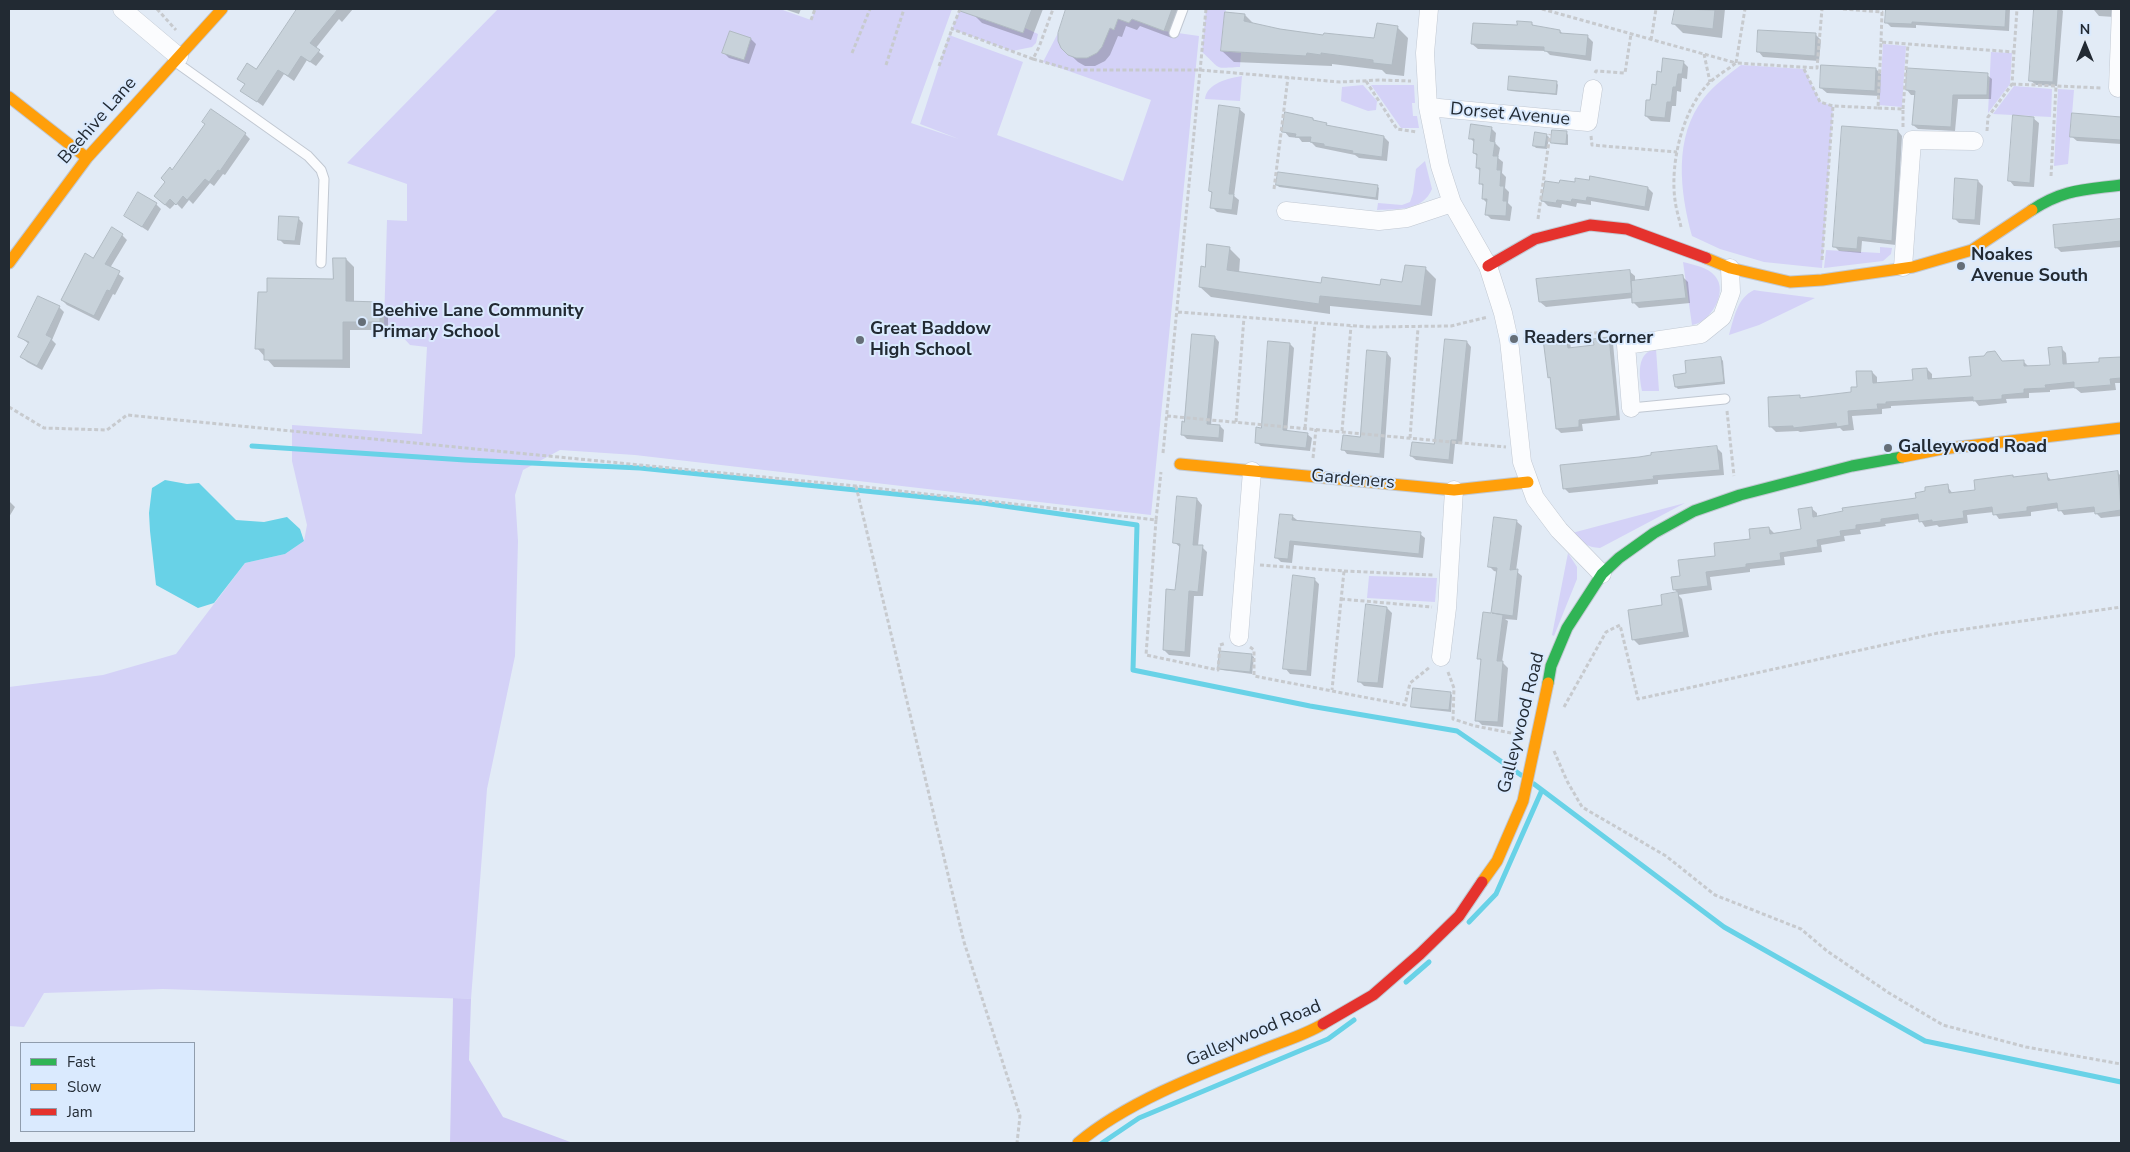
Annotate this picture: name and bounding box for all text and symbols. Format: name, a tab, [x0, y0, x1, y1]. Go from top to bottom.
north arrow	[2060, 20, 2110, 70]
text: N	[2080, 20, 2090, 39]
street label: Beehive Lane	[54, 73, 142, 169]
street label: Dorset Avenue	[1449, 99, 1571, 131]
place label: Noakes Avenue South	[1971, 245, 2088, 288]
marker: Noakes Avenue South	[1955, 260, 1967, 272]
place label: Beehive Lane Community Primary School	[372, 301, 584, 344]
marker: Beehive Lane Community Primary School	[356, 316, 368, 328]
place label: Great Baddow High School	[870, 319, 991, 362]
place label: Readers Corner	[1524, 328, 1653, 350]
marker: Readers Corner	[1508, 333, 1520, 345]
marker: Great Baddow High School	[854, 334, 866, 346]
place label: Galleywood Road	[1898, 437, 2047, 459]
marker: Galleywood Road	[1882, 442, 1894, 454]
street label: Gardeners	[1310, 466, 1396, 494]
street label: Galleywood Road	[1494, 650, 1550, 796]
street label: Galleywood Road	[1183, 996, 1325, 1072]
legend	[20, 1042, 195, 1132]
text: Fast	[67, 1052, 95, 1072]
text: Slow	[67, 1077, 101, 1097]
text: Jam	[67, 1102, 93, 1122]

